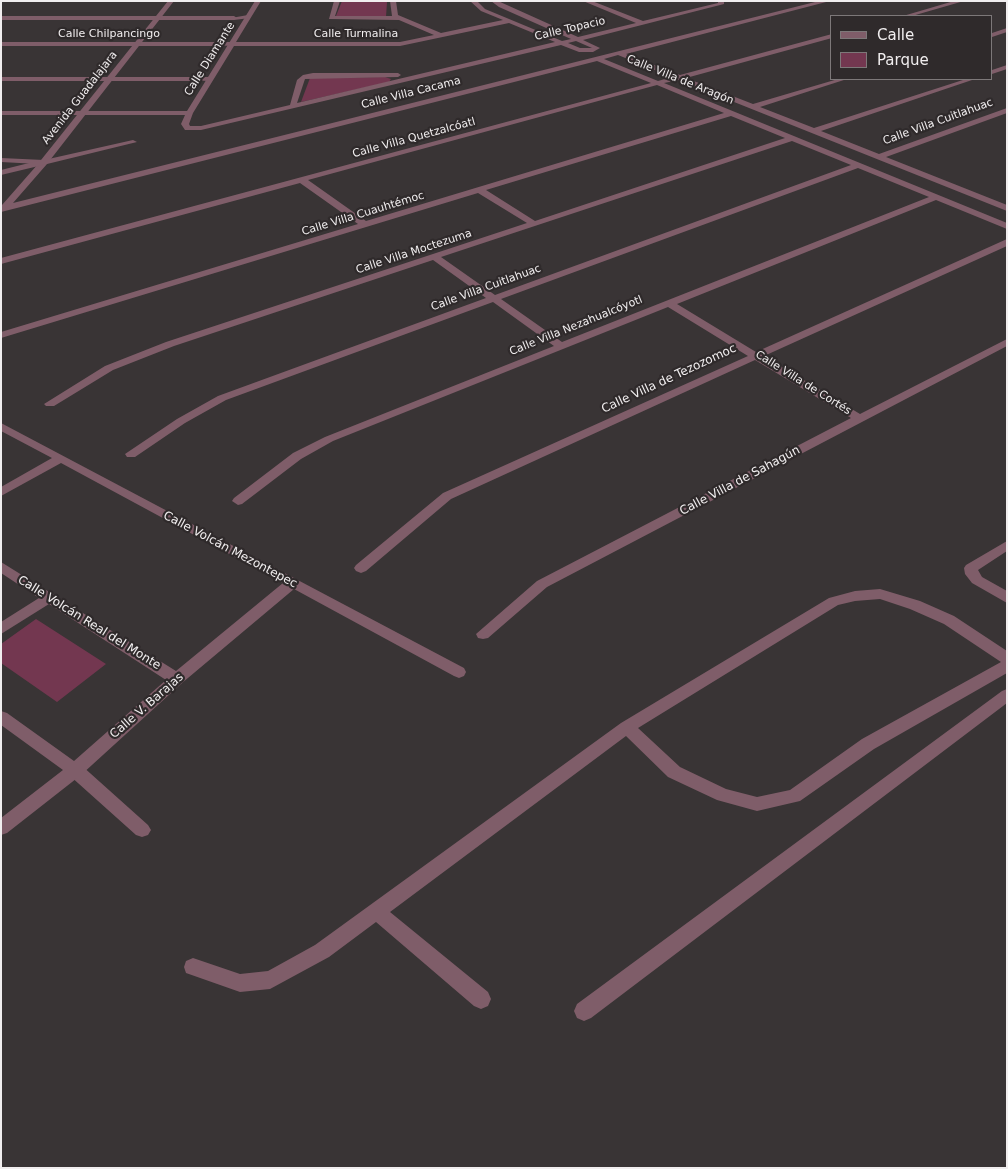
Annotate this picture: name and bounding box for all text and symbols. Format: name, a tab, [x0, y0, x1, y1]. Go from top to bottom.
street label: Calle Topacio	[533, 14, 607, 44]
legend	[830, 15, 993, 80]
street label: Calle Diamante	[182, 20, 238, 98]
text: Calle	[877, 26, 914, 44]
street label: Calle Chilpancingo	[58, 27, 160, 41]
street label: Calle Turmalina	[314, 27, 398, 41]
street label: Avenida Guadalajara	[40, 49, 120, 147]
text: Parque	[877, 51, 929, 69]
street label: Calle Villa de Aragón	[625, 52, 735, 108]
street label: Calle Villa Cacama	[360, 74, 462, 112]
street label: Calle Villa Cuitlahuac	[881, 96, 995, 148]
street label: Calle Villa Quetzalcóatl	[351, 115, 477, 161]
street label: Calle Villa Cuauhtémoc	[300, 189, 426, 239]
street label: Calle Villa Moctezuma	[354, 227, 474, 277]
street label: Calle Villa Cuitlahuac	[429, 262, 543, 314]
street label: Calle Villa Nezahualcóyotl	[508, 293, 644, 359]
street label: Calle Villa de Tezozomoc	[599, 341, 739, 417]
street label: Calle Villa de Cortés	[753, 348, 853, 418]
street label: Calle Villa de Sahagún	[677, 443, 803, 519]
street label: Calle Volcán Mezontepec	[161, 509, 299, 591]
street label: Calle Volcán Real del Monte	[15, 573, 163, 673]
street label: Calle V. Barajas	[107, 670, 187, 742]

